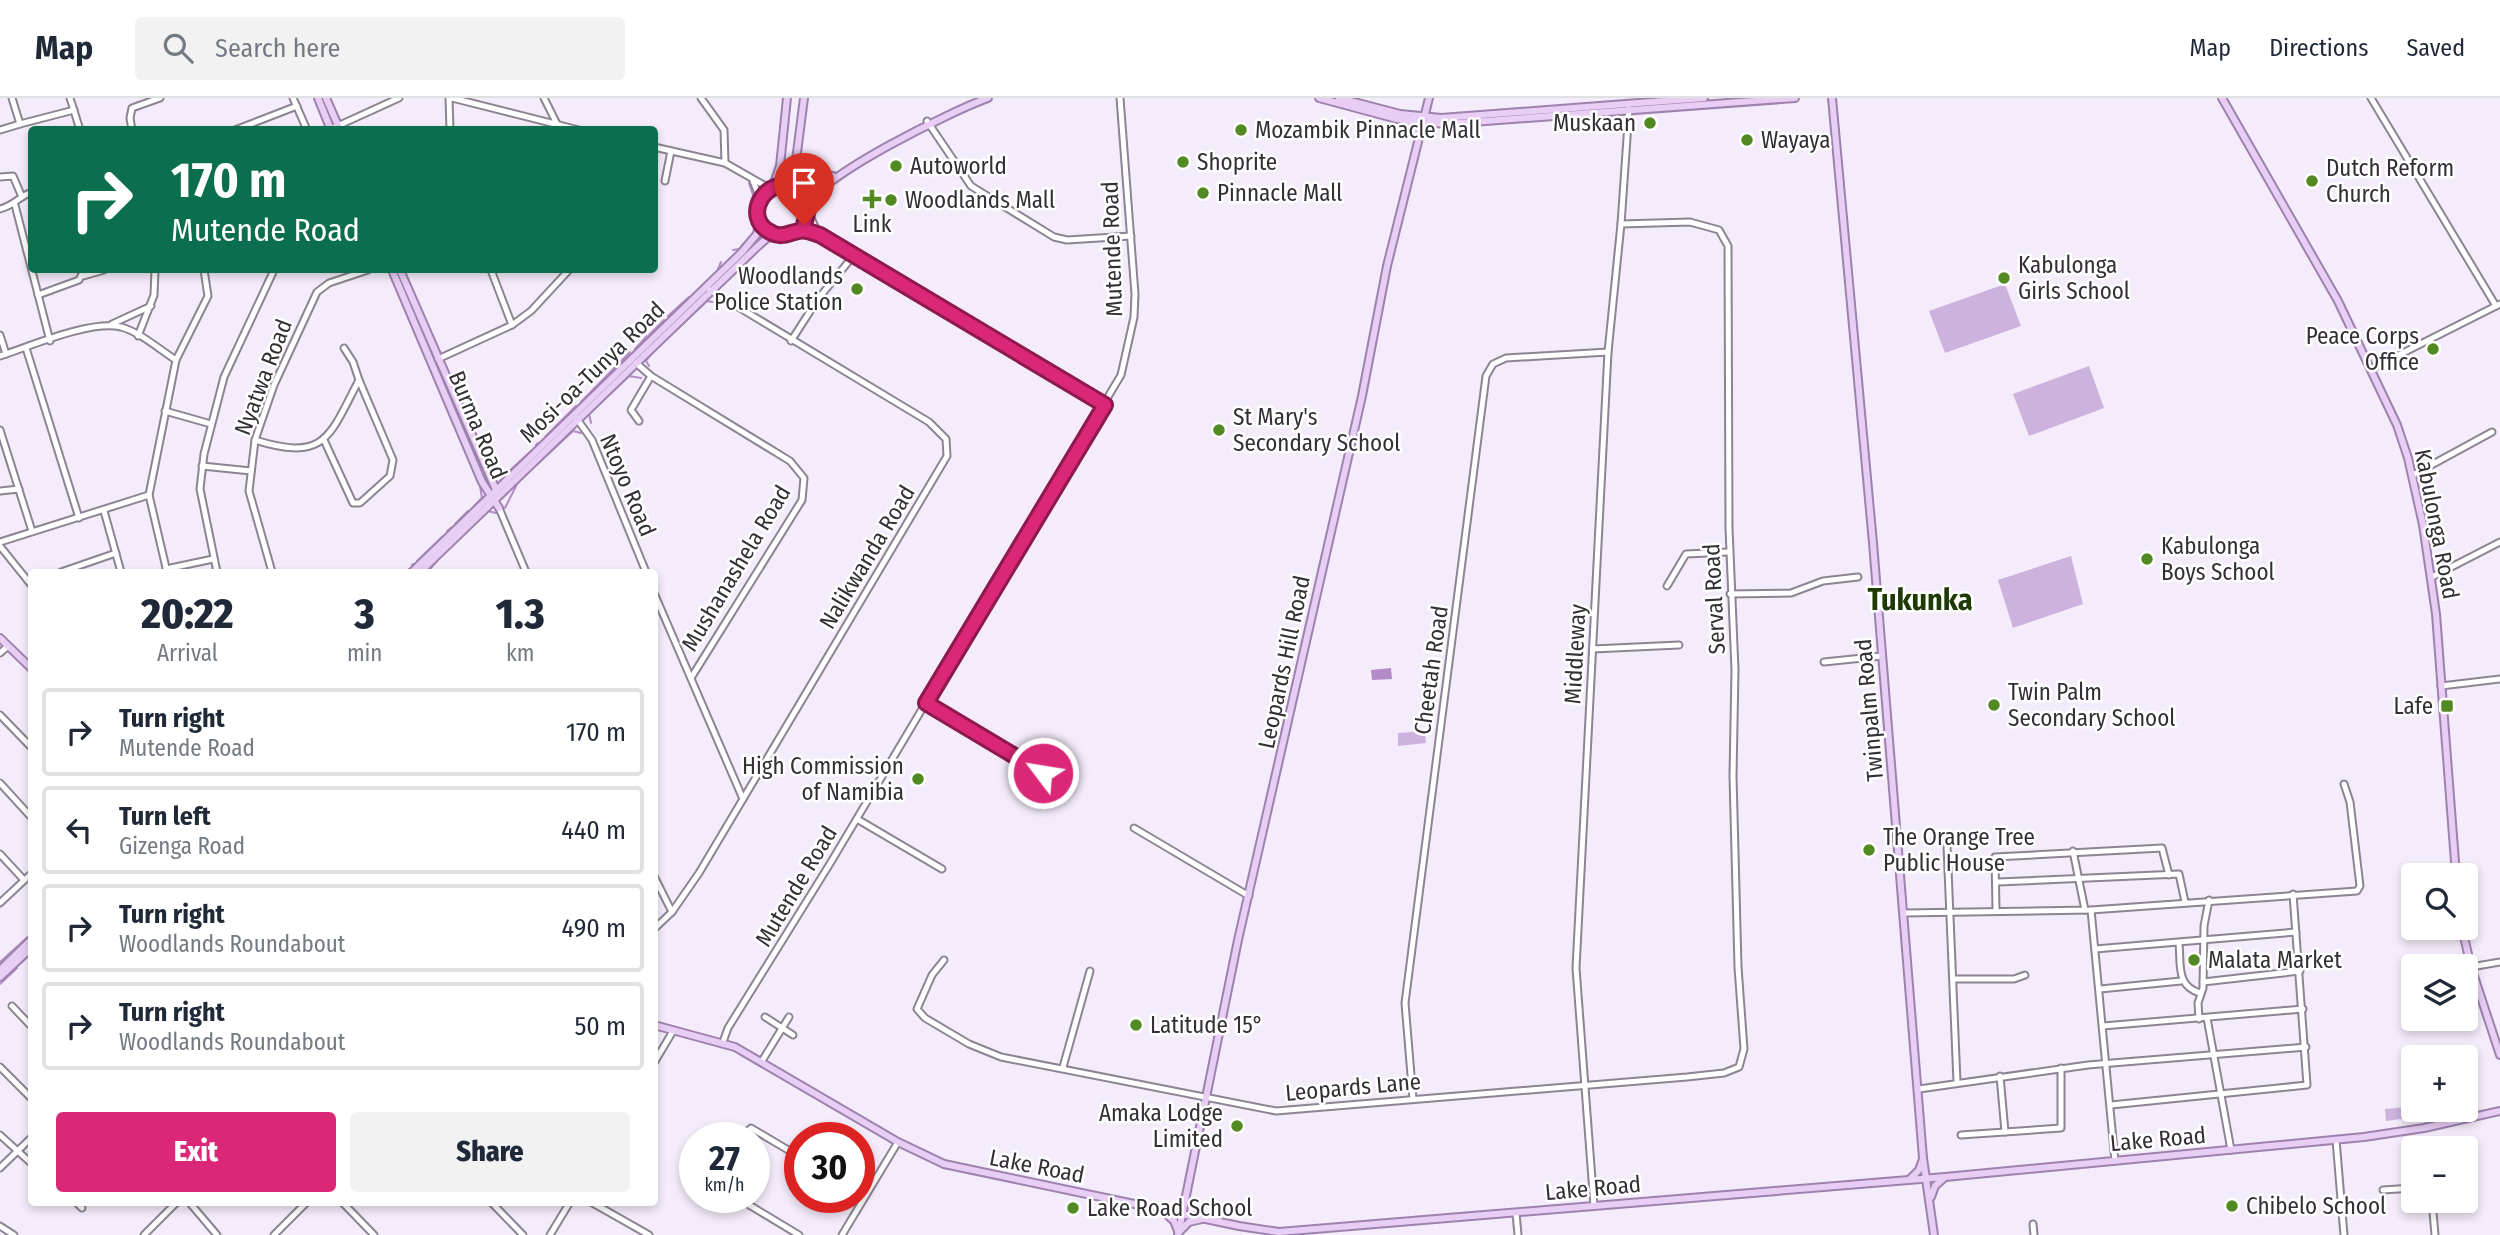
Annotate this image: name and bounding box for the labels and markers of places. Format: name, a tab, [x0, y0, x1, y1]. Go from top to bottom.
place label: Muskaan	[1553, 109, 1636, 137]
marker: Muskaan	[1642, 115, 1658, 131]
place label: Mozambik Pinnacle Mall	[1255, 116, 1481, 144]
marker: Mozambik Pinnacle Mall	[1233, 122, 1249, 138]
place label: Wayaya	[1761, 126, 1831, 154]
marker: Wayaya	[1739, 132, 1755, 148]
place label: Shoprite	[1197, 148, 1277, 176]
place label: Autoworld	[910, 152, 1007, 180]
pin	[774, 153, 834, 225]
marker: Shoprite	[1175, 154, 1191, 170]
place label: Dutch Reform Church	[2326, 154, 2454, 208]
marker: Autoworld	[888, 158, 904, 174]
marker: Dutch Reform Church	[2304, 173, 2320, 189]
place label: Pinnacle Mall	[1217, 179, 1342, 207]
marker: Pinnacle Mall	[1195, 185, 1211, 201]
place label: Woodlands Mall	[905, 186, 1055, 214]
marker: Link	[864, 191, 880, 207]
marker: Woodlands Mall	[883, 192, 899, 208]
place label: Link	[853, 210, 892, 238]
place label: Kabulonga Girls School	[2018, 251, 2130, 305]
place label: Woodlands Police Station	[714, 262, 843, 316]
marker: Kabulonga Girls School	[1996, 270, 2012, 286]
marker: Woodlands Police Station	[849, 281, 865, 297]
place label: Peace Corps Office	[2306, 322, 2419, 376]
marker: Peace Corps Office	[2425, 341, 2441, 357]
place label: St Mary's Secondary School	[1233, 403, 1400, 457]
marker: St Mary's Secondary School	[1211, 422, 1227, 438]
place label: Kabulonga Boys School	[2161, 532, 2275, 586]
marker: Kabulonga Boys School	[2139, 551, 2155, 567]
place label: Twin Palm Secondary School	[2008, 678, 2175, 732]
place label: Lafe	[2394, 692, 2433, 720]
marker: Twin Palm Secondary School	[1986, 697, 2002, 713]
marker: Lafe	[2439, 698, 2455, 714]
place label: High Commission of Namibia	[742, 752, 904, 806]
marker: High Commission of Namibia	[910, 771, 926, 787]
place label: The Orange Tree Public House	[1883, 823, 2035, 877]
marker: The Orange Tree Public House	[1861, 842, 1877, 858]
place label: Malata Market	[2208, 946, 2342, 974]
marker: Malata Market	[2186, 952, 2202, 968]
place label: Latitude 15°	[1150, 1011, 1263, 1039]
marker: Latitude 15°	[1128, 1017, 1144, 1033]
place label: Amaka Lodge Limited	[1099, 1099, 1223, 1153]
marker: Amaka Lodge Limited	[1229, 1118, 1245, 1134]
place label: Chibelo School	[2246, 1192, 2386, 1220]
place label: Lake Road School	[1087, 1194, 1252, 1222]
marker: Chibelo School	[2224, 1198, 2240, 1214]
marker: Lake Road School	[1065, 1200, 1081, 1216]

